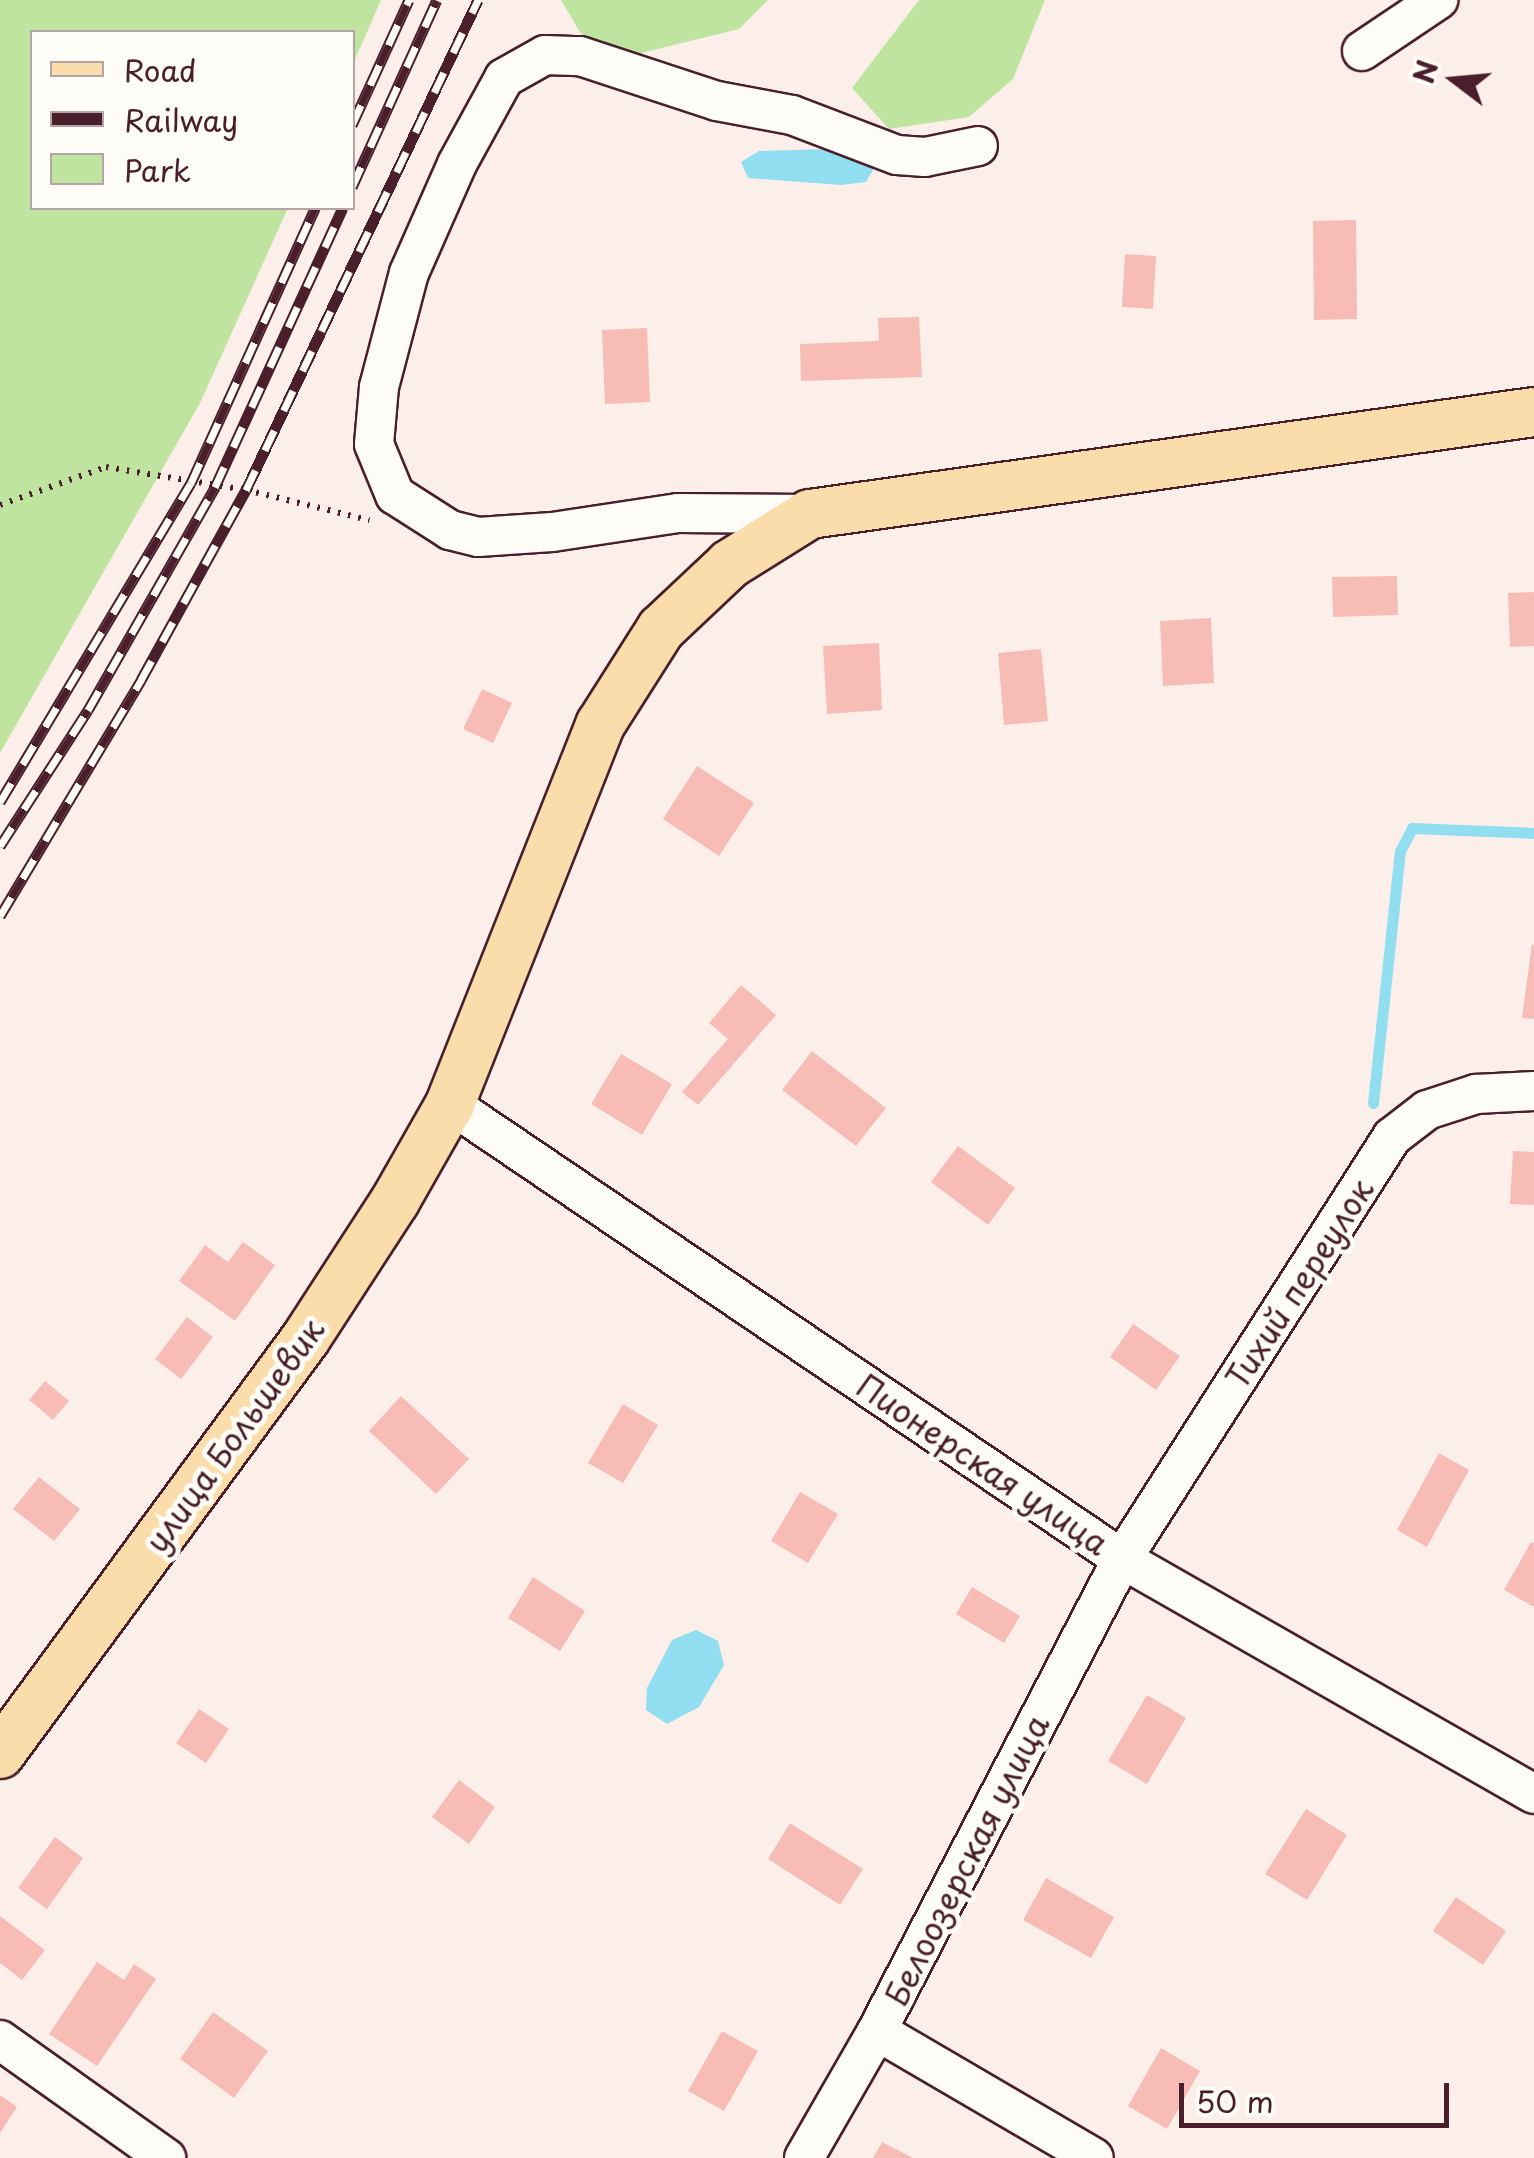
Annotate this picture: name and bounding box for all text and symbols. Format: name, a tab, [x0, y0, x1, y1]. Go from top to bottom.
legend	[30, 30, 355, 210]
north arrow	[1404, 30, 1504, 130]
text: Road	[124, 47, 197, 92]
text: N	[1401, 55, 1448, 88]
text: Railway	[124, 97, 238, 142]
text: Park	[124, 147, 191, 192]
street label: Тихий переулок	[1217, 1171, 1381, 1395]
street label: улица Большевик	[136, 1310, 332, 1560]
street label: Пионерская улица	[849, 1365, 1117, 1563]
street label: Белоозерская улица	[875, 1707, 1057, 2013]
scale bar	[1184, 2063, 1454, 2125]
text: 50 m	[1196, 2078, 1274, 2123]

